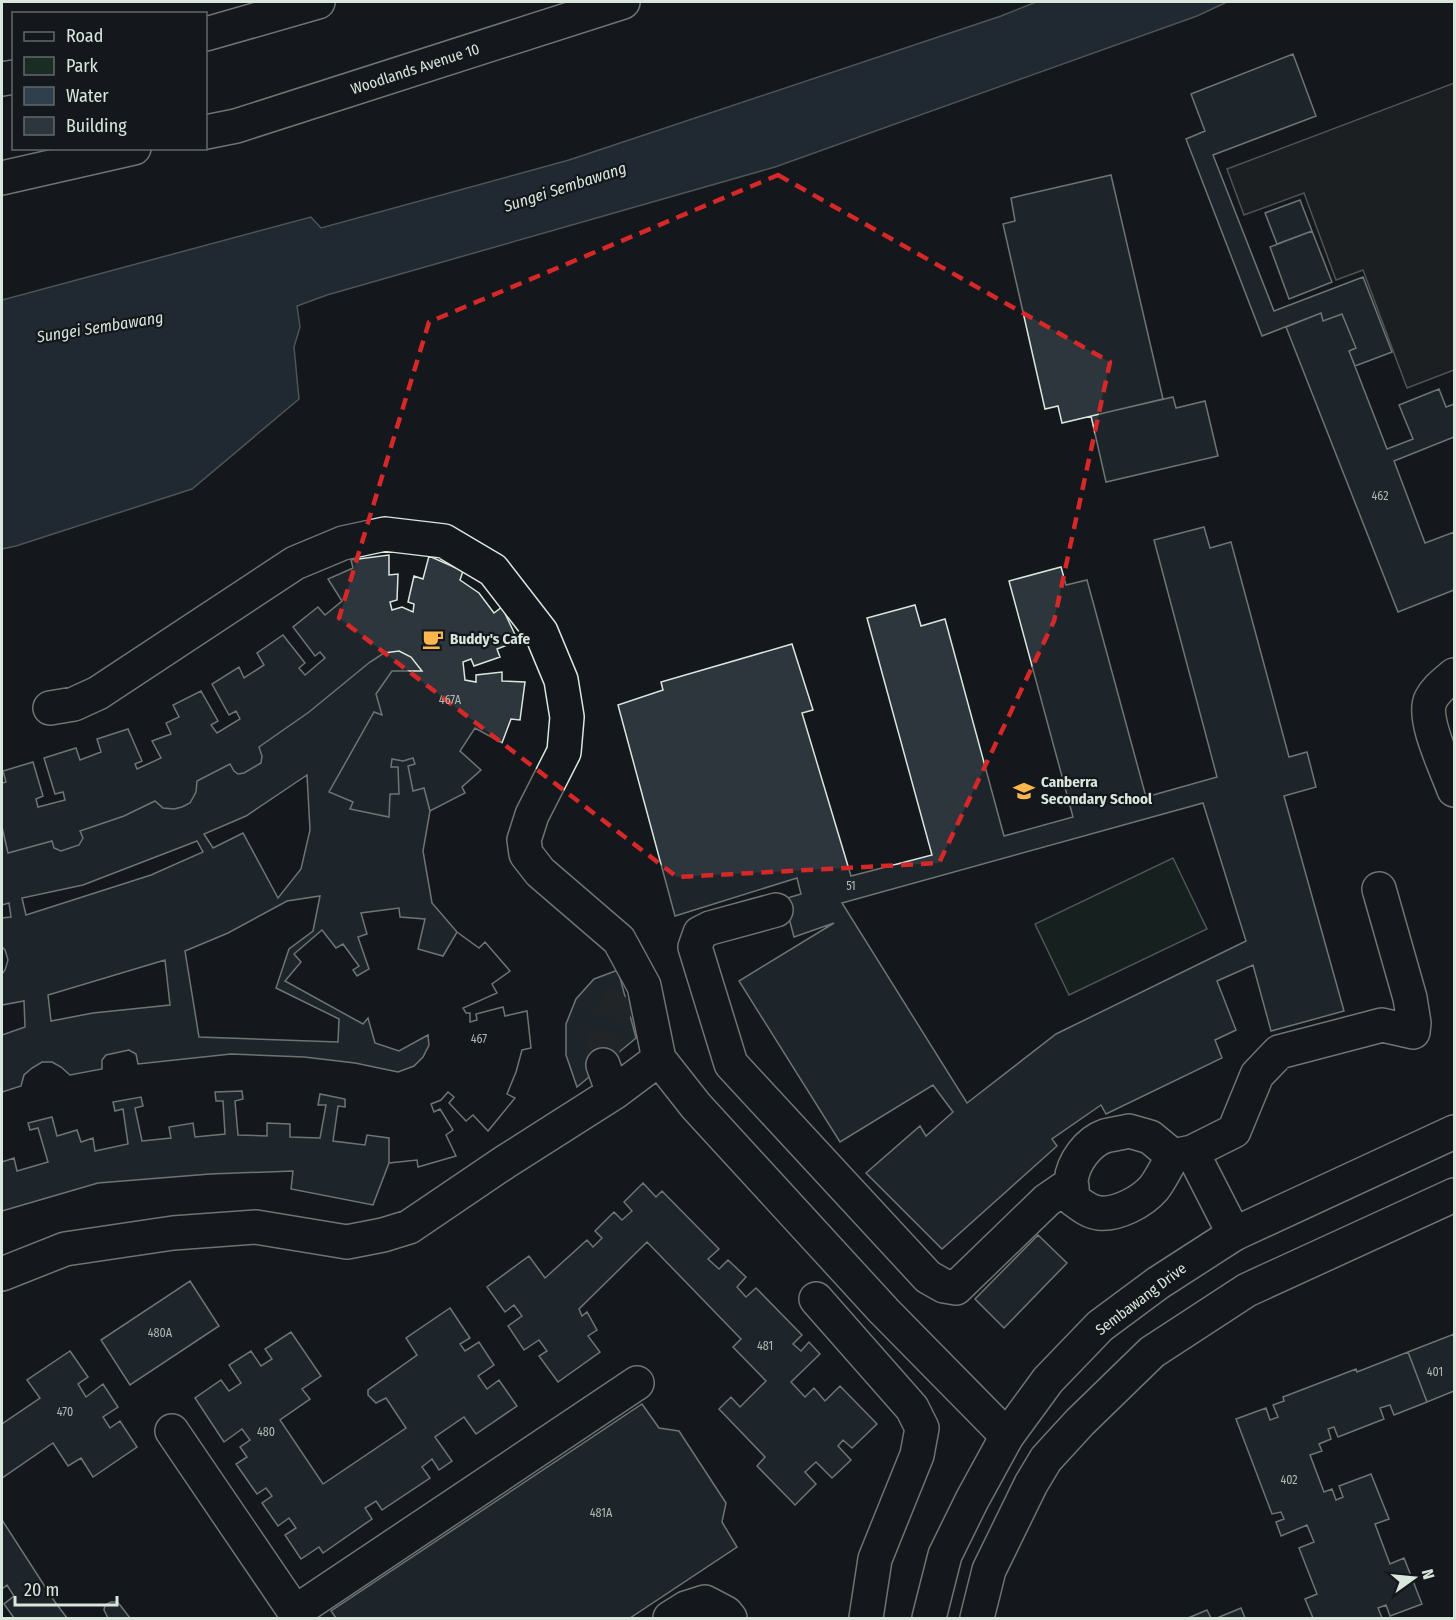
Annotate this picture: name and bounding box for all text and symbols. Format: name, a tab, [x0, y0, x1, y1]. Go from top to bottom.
legend	[12, 12, 207, 150]
text: Road	[66, 25, 103, 47]
street label: Woodlands Avenue 10	[348, 40, 482, 98]
text: Park	[66, 55, 99, 77]
text: Water	[66, 85, 109, 107]
text: Building	[66, 115, 127, 137]
water label: Sungei Sembawang	[500, 158, 629, 216]
water label: Sungei Sembawang	[34, 308, 165, 347]
house number: 462	[1372, 489, 1388, 503]
cafe icon: Buddy's Cafe	[421, 627, 445, 651]
place label: Buddy's Cafe	[450, 630, 531, 648]
house number: 467A	[439, 693, 462, 707]
place label: Canberra Secondary School	[1041, 773, 1153, 808]
school or university icon: Canberra Secondary School	[1012, 779, 1036, 803]
house number: 51	[846, 879, 856, 893]
house number: 467	[471, 1032, 487, 1046]
street label: Sembawang Drive	[1092, 1259, 1190, 1339]
house number: 480A	[148, 1326, 173, 1340]
house number: 481	[757, 1339, 773, 1353]
house number: 401	[1427, 1365, 1443, 1379]
house number: 470	[57, 1405, 73, 1419]
house number: 480	[257, 1425, 275, 1439]
house number: 402	[1280, 1473, 1298, 1487]
house number: 481A	[590, 1506, 613, 1520]
north arrow	[1384, 1548, 1444, 1608]
text: N	[1418, 1567, 1438, 1581]
scale bar	[15, 1569, 117, 1607]
text: 20 m	[24, 1579, 59, 1601]

